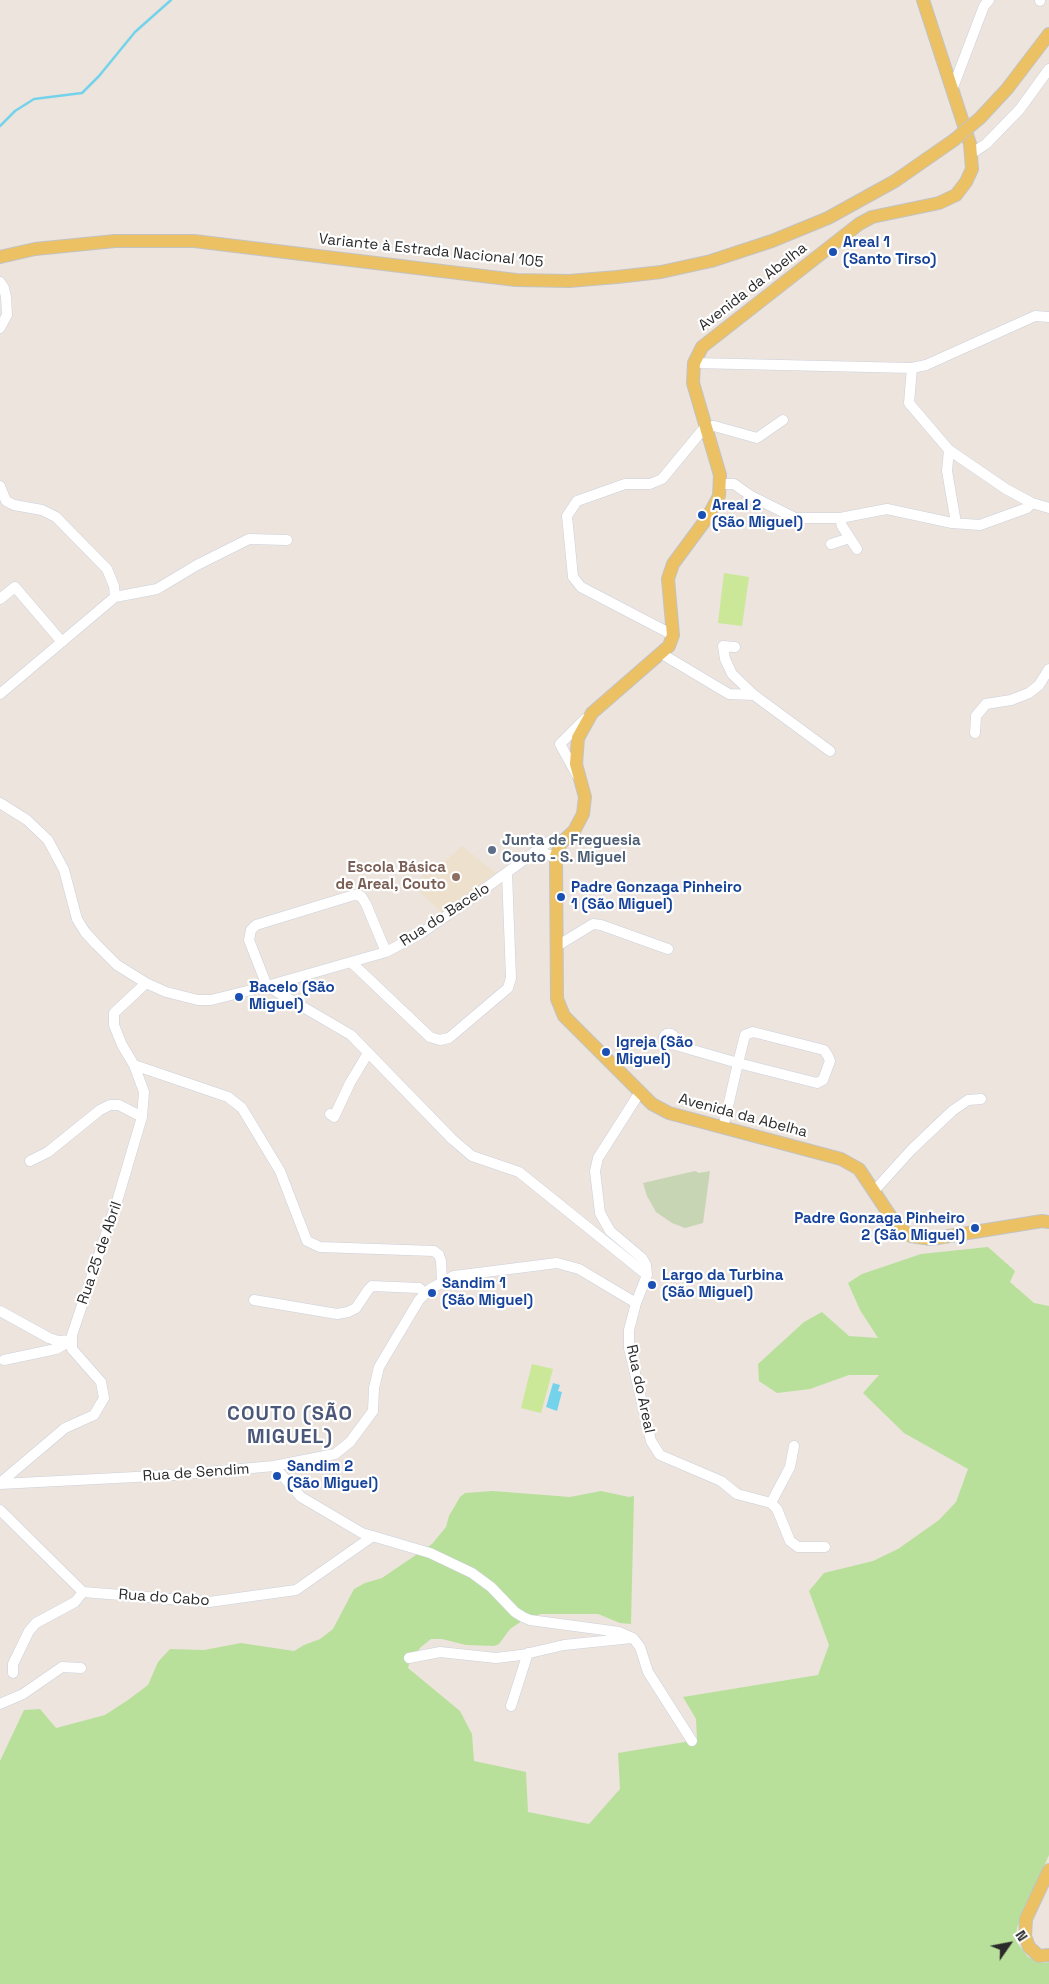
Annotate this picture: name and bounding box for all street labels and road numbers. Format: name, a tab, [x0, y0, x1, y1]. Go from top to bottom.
street label: Variante à Estrada Nacional 105	[318, 230, 544, 272]
street label: Avenida da Abelha	[695, 239, 811, 335]
street label: Rua do Bacelo	[397, 879, 493, 951]
street label: Avenida da Abelha	[677, 1090, 809, 1142]
street label: Rua 25 de Abril	[74, 1199, 126, 1307]
street label: Rua do Areal	[622, 1343, 658, 1435]
street label: Rua de Sendim	[142, 1460, 250, 1486]
street label: Rua do Cabo	[118, 1586, 210, 1610]

